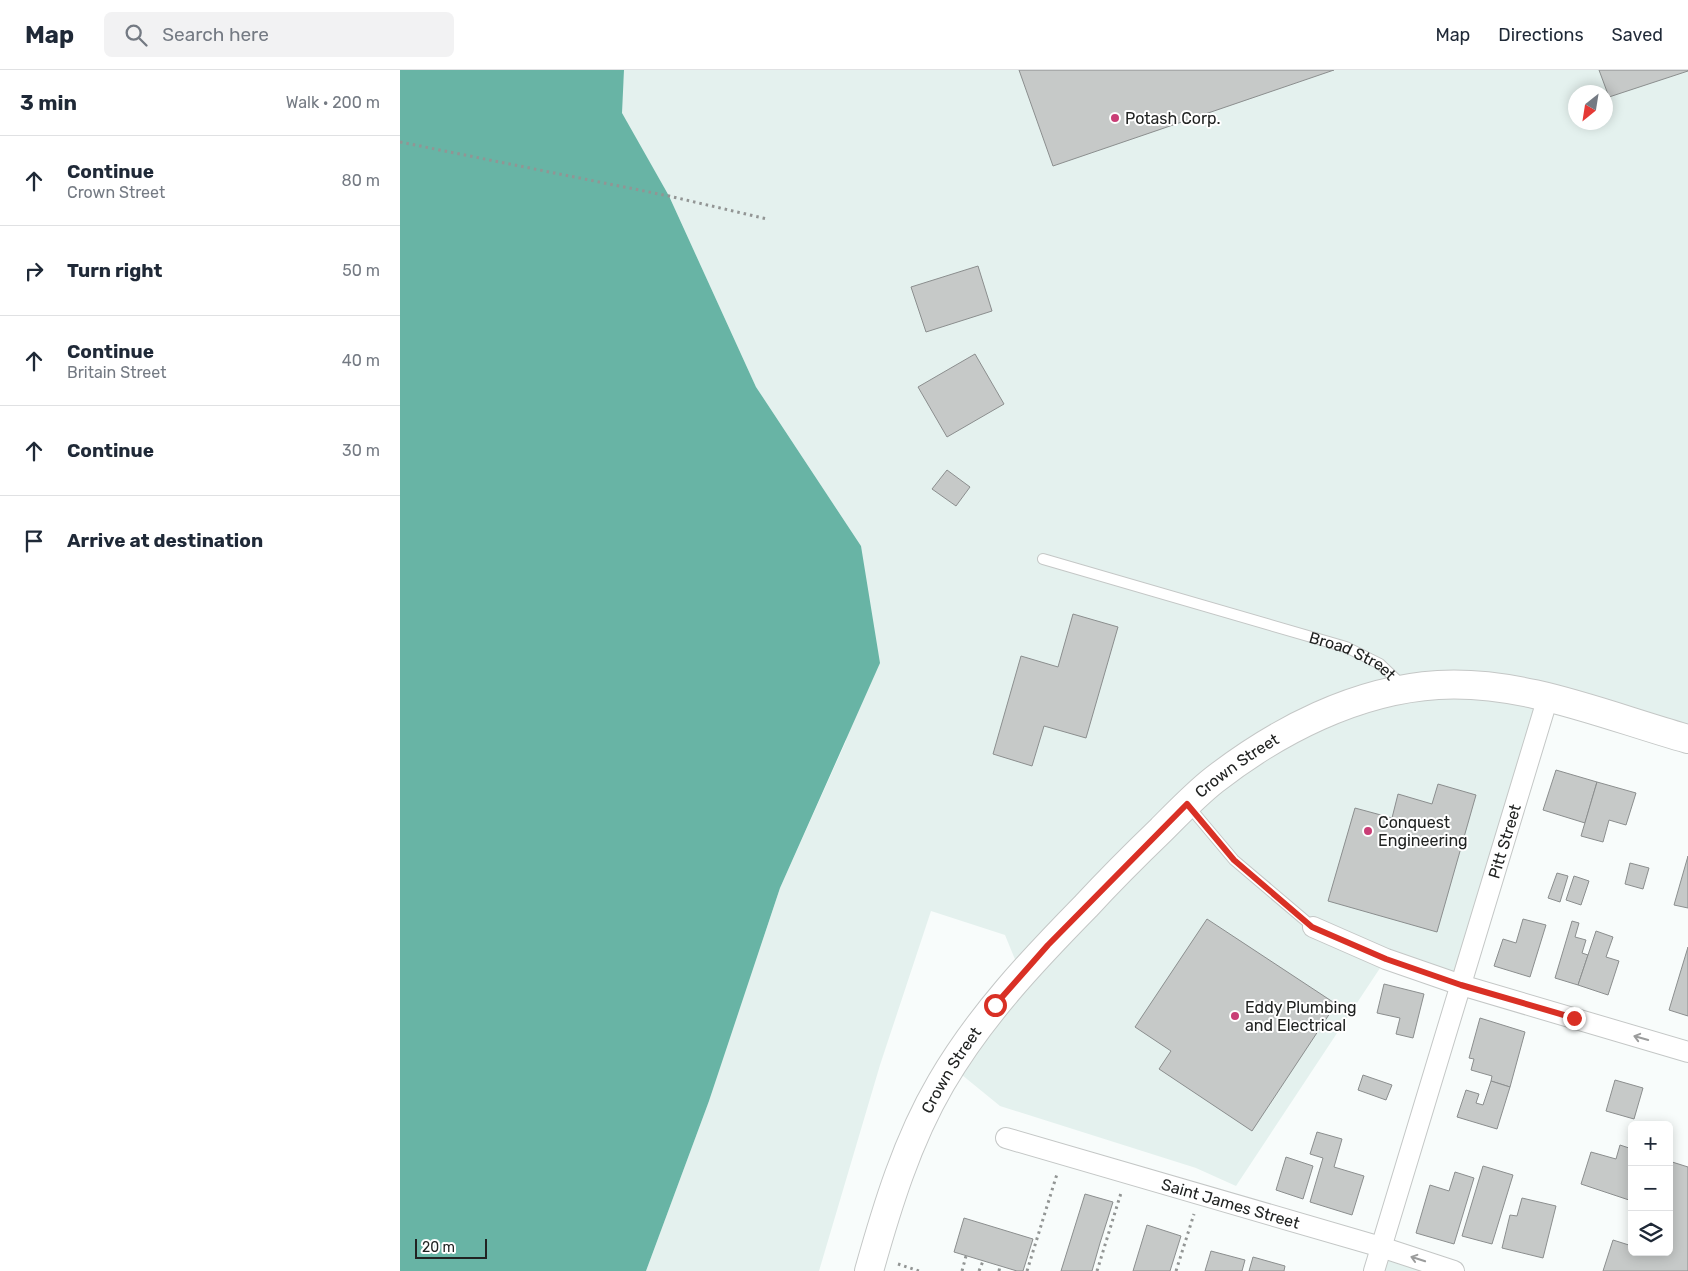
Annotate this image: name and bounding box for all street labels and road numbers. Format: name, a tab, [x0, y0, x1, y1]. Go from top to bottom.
street label: Broad Street	[1307, 628, 1400, 684]
street label: Crown Street	[1191, 730, 1282, 802]
street label: Pitt Street	[1484, 802, 1525, 881]
street label: Crown Street	[917, 1023, 985, 1117]
street label: Saint James Street	[1159, 1175, 1302, 1233]

